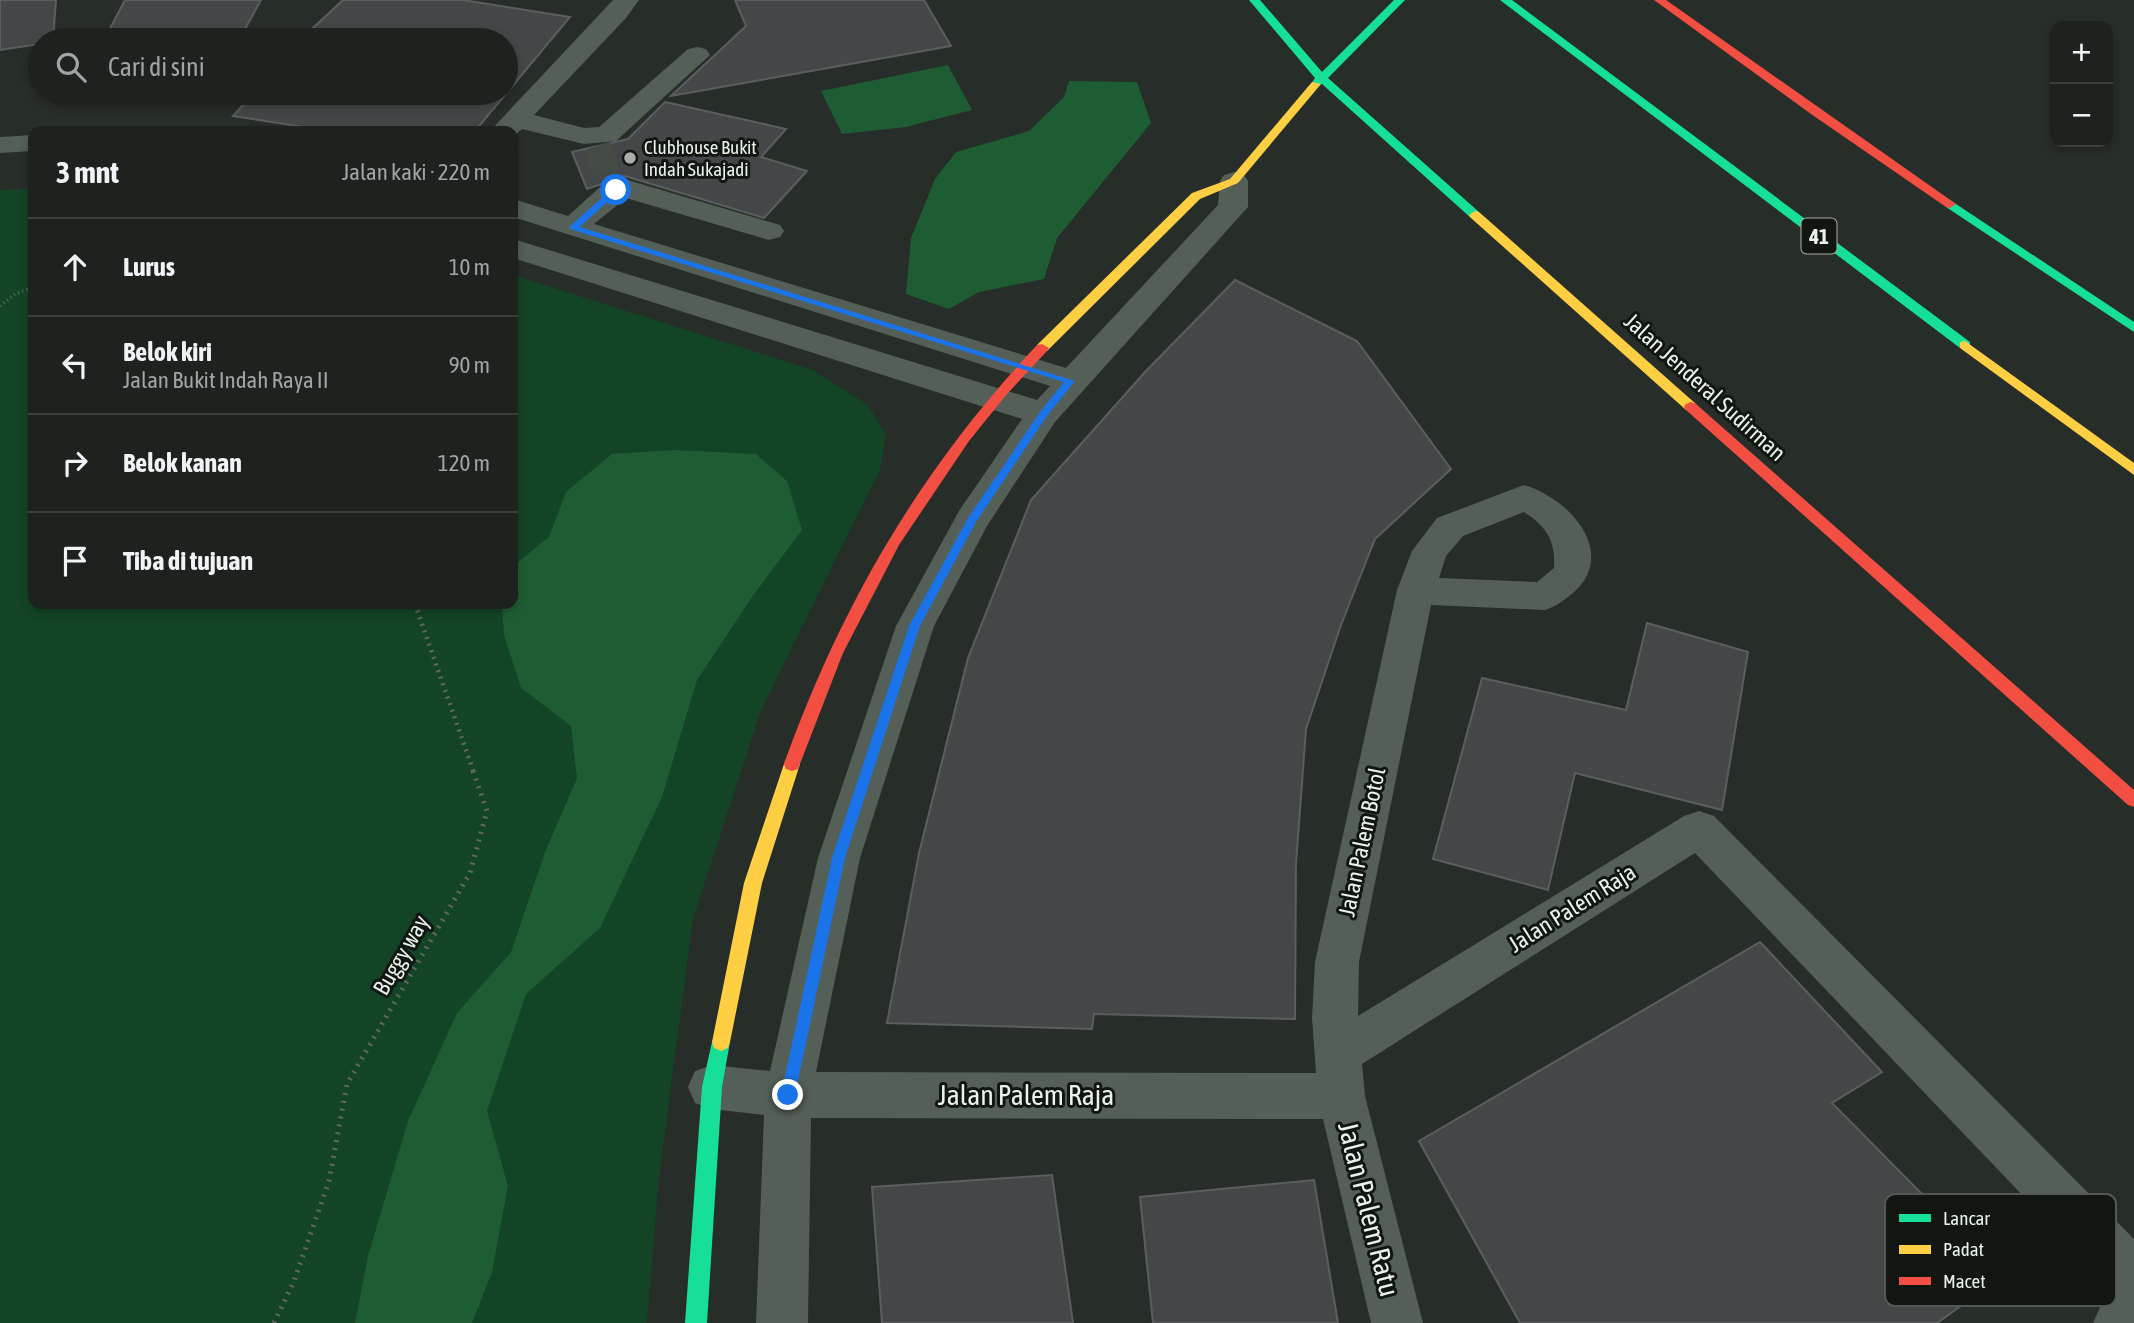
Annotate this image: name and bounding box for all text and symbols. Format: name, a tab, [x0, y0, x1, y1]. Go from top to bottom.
map controls	[2050, 21, 2113, 147]
button: +	[2050, 21, 2113, 84]
search box	[28, 28, 518, 105]
icon: search	[52, 48, 90, 86]
text: Cari di sini	[108, 52, 205, 82]
button: −	[2050, 84, 2113, 147]
place label: Clubhouse Bukit Indah Sukajadi	[644, 136, 757, 180]
marker: Clubhouse Bukit Indah Sukajadi	[622, 150, 638, 166]
text: 3 mnt	[56, 155, 119, 189]
text: Jalan kaki · 220 m	[342, 159, 490, 185]
route start	[600, 174, 631, 205]
road number: 41	[1801, 218, 1836, 254]
icon: ahead	[56, 248, 94, 286]
text: Lurus	[123, 252, 175, 282]
text: 10 m	[449, 254, 490, 280]
street label: Jalan Jenderal Sudirman	[1619, 308, 1791, 466]
text: Belok kiri	[123, 337, 212, 367]
icon: left	[56, 346, 94, 384]
text: 90 m	[449, 352, 490, 378]
text: Jalan Bukit Indah Raya II	[123, 367, 329, 393]
icon: right	[56, 444, 94, 482]
text: Belok kanan	[123, 448, 242, 478]
text: 120 m	[438, 450, 490, 476]
icon: arrive	[56, 542, 94, 580]
text: Tiba di tujuan	[123, 546, 253, 576]
street label: Jalan Palem Botol	[1334, 765, 1390, 919]
street label: Jalan Palem Raja	[1504, 859, 1640, 957]
street label: Buggy way	[368, 911, 434, 999]
route end	[772, 1079, 803, 1110]
street label: Jalan Palem Raja	[938, 1079, 1114, 1111]
street label: Jalan Palem Ratu	[1332, 1119, 1406, 1299]
legend	[1885, 1194, 2116, 1306]
text: Lancar	[1943, 1207, 1990, 1229]
text: Padat	[1943, 1238, 1984, 1260]
text: Macet	[1943, 1270, 1986, 1292]

